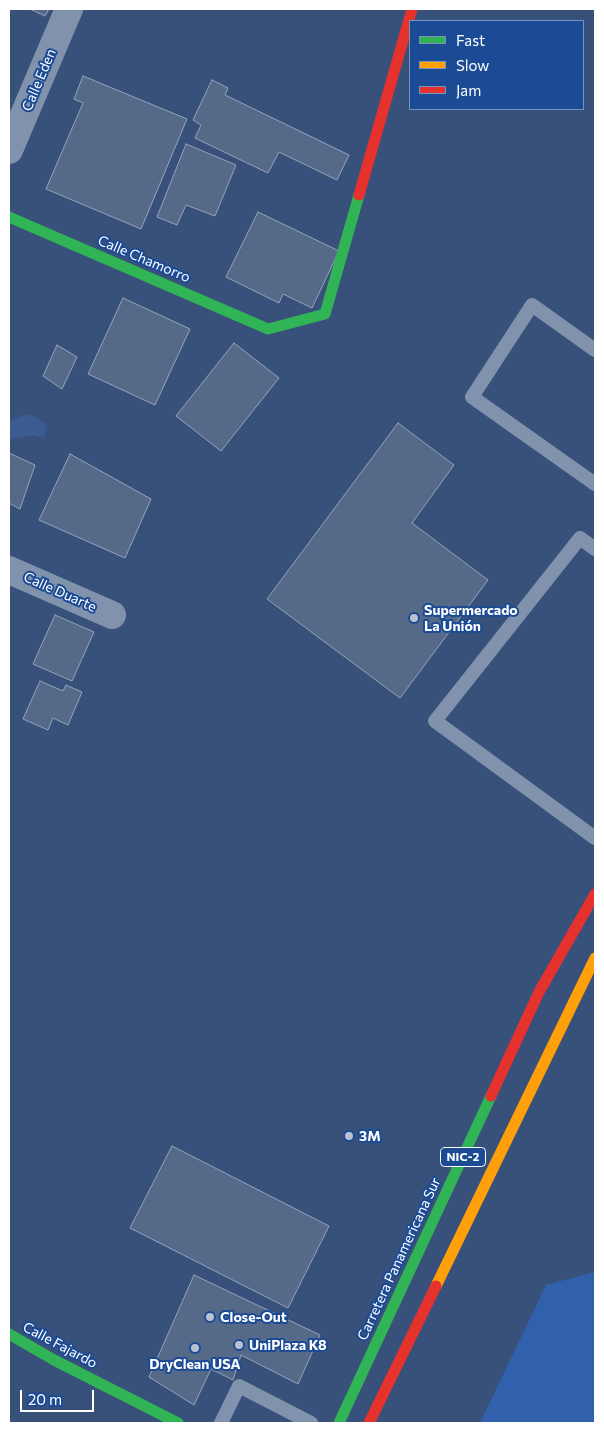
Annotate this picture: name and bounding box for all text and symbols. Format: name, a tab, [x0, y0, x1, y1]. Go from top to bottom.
legend	[409, 20, 584, 110]
text: Fast	[456, 31, 485, 49]
street label: Calle Eden	[18, 46, 60, 114]
text: Slow	[456, 56, 489, 74]
text: Jam	[456, 81, 481, 99]
street label: Calle Chamorro	[95, 232, 193, 286]
street label: Calle Duarte	[21, 568, 99, 616]
place label: Supermercado La Unión	[424, 602, 518, 634]
marker: Supermercado La Unión	[408, 612, 420, 624]
place label: 3M	[359, 1128, 381, 1144]
marker: 3M	[343, 1130, 355, 1142]
road number: NIC-2	[440, 1148, 486, 1166]
street label: Carretera Panamericana Sur	[354, 1175, 444, 1343]
place label: Close-Out	[220, 1309, 287, 1325]
marker: Close-Out	[204, 1311, 216, 1323]
street label: Calle Fajardo	[20, 1318, 100, 1372]
place label: UniPlaza K8	[249, 1337, 327, 1353]
marker: UniPlaza K8	[233, 1339, 245, 1351]
marker: DryClean USA	[189, 1342, 201, 1354]
place label: DryClean USA	[149, 1356, 241, 1372]
scale bar	[22, 1380, 96, 1412]
text: 20 m	[28, 1390, 62, 1408]

